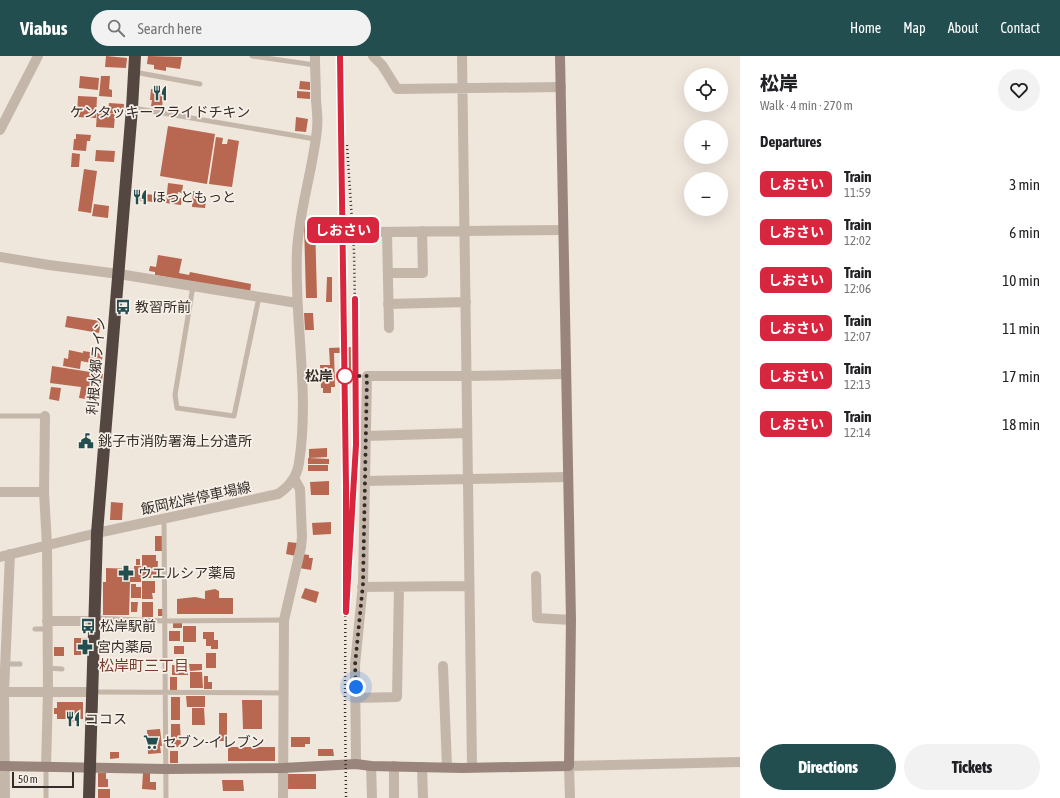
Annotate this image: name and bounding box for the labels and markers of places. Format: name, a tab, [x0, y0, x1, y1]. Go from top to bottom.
restaurant icon: ケンタッキーフライドチキン	[151, 84, 169, 102]
place label: ケンタッキーフライドチキン	[70, 104, 250, 120]
restaurant icon: ほっともっと	[131, 188, 149, 206]
place label: ほっともっと	[152, 189, 236, 205]
bus stop icon: 教習所前	[114, 298, 132, 316]
place label: 教習所前	[135, 299, 191, 315]
marker: 松岸	[336, 367, 354, 385]
place label: 松岸	[305, 368, 333, 384]
public building icon: 銚子市消防署海上分遣所	[77, 432, 95, 450]
place label: 銚子市消防署海上分遣所	[98, 433, 252, 449]
pharmacy icon: ウエルシア薬局	[117, 564, 135, 582]
place label: ウエルシア薬局	[138, 565, 236, 581]
bus stop icon: 松岸駅前	[79, 617, 97, 635]
place label: 松岸駅前	[100, 618, 156, 634]
pharmacy icon: 宮内薬局	[76, 638, 94, 656]
place label: 宮内薬局	[97, 639, 153, 655]
restaurant icon: ココス	[64, 710, 82, 728]
place label: ココス	[85, 711, 127, 727]
supermarket icon: セブン-イレブン	[142, 733, 160, 751]
place label: セブン-イレブン	[163, 734, 265, 750]

